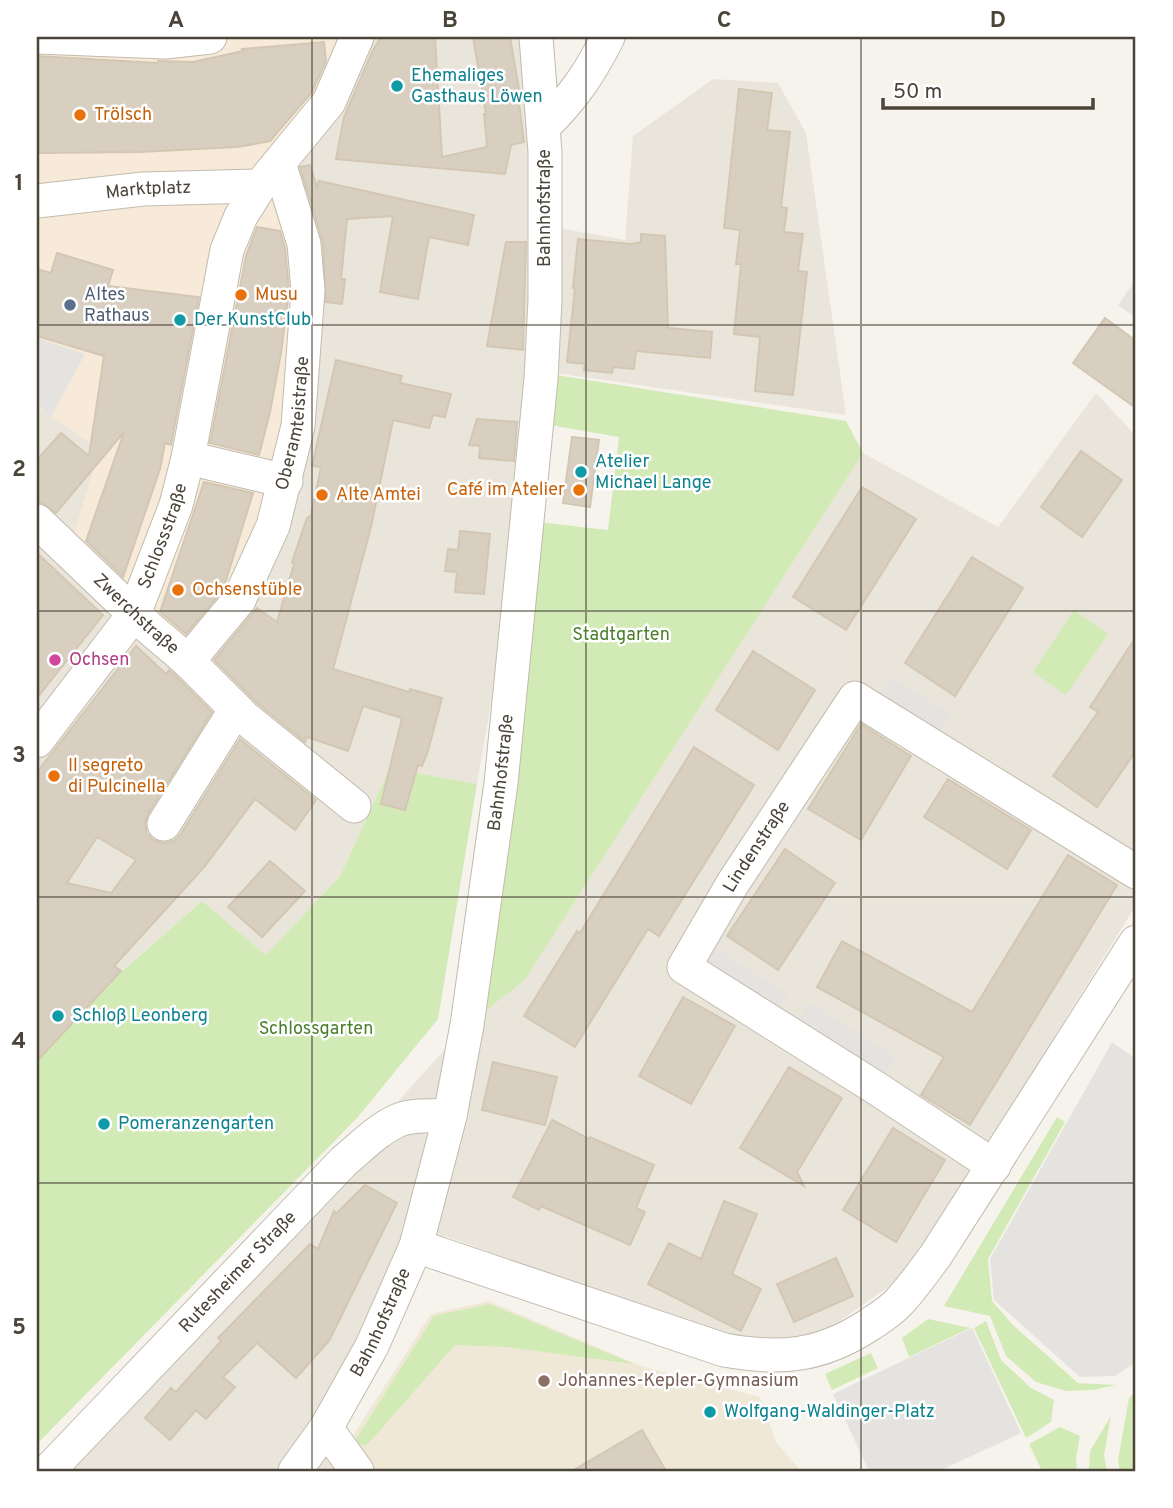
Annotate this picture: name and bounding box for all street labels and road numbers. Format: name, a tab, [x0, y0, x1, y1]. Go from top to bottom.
street label: Bahnhofstraße	[534, 149, 557, 267]
street label: Marktplatz	[104, 176, 192, 205]
street label: Oberamteistraße	[271, 355, 315, 493]
street label: Schlossstraße	[133, 481, 193, 592]
street label: Zwerchstraße	[88, 569, 184, 660]
street label: Bahnhofstraße	[483, 713, 519, 833]
street label: Lindenstraße	[718, 797, 795, 897]
street label: Rutesheimer Straße	[174, 1206, 302, 1338]
street label: Bahnhofstraße	[345, 1265, 416, 1381]

